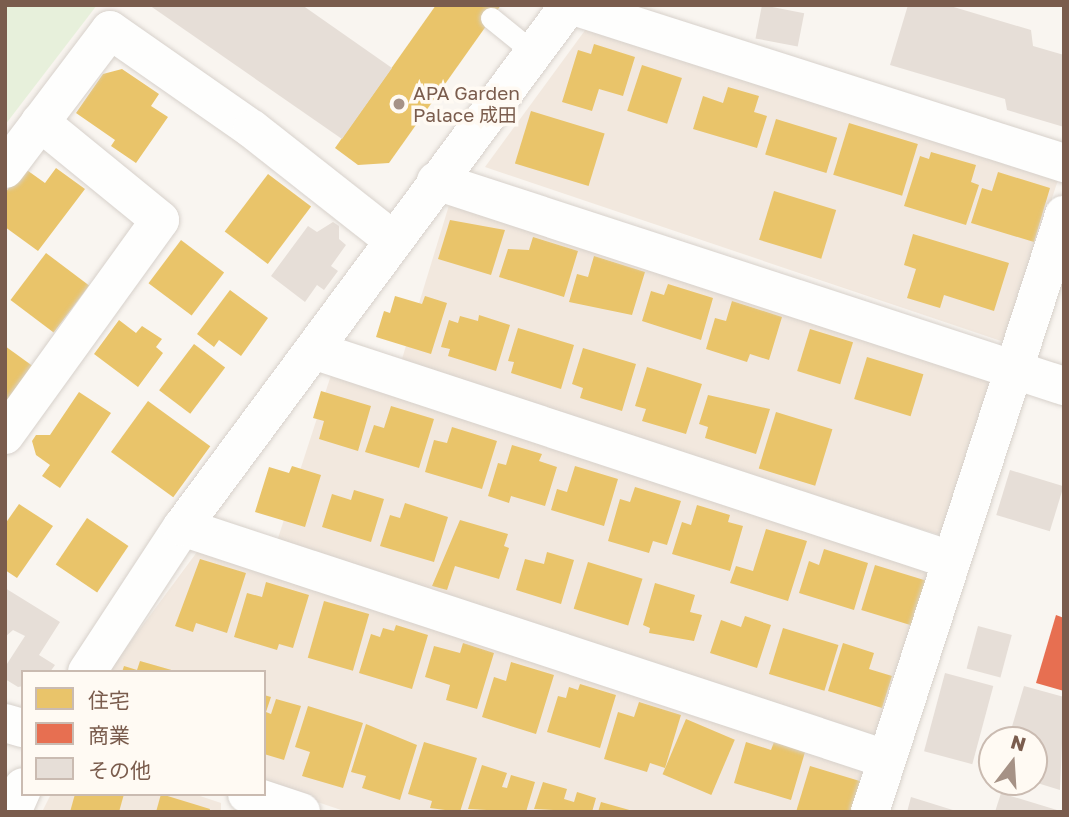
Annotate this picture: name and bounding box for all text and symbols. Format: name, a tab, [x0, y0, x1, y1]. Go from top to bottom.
place label: APA Garden Palace 成田	[413, 82, 520, 126]
marker: APA Garden Palace 成田	[391, 96, 407, 112]
legend	[21, 670, 266, 796]
text: 住宅	[88, 687, 130, 713]
text: 商業	[88, 722, 130, 748]
north arrow	[978, 726, 1048, 796]
text: N	[1008, 729, 1029, 755]
text: その他	[88, 757, 151, 783]

